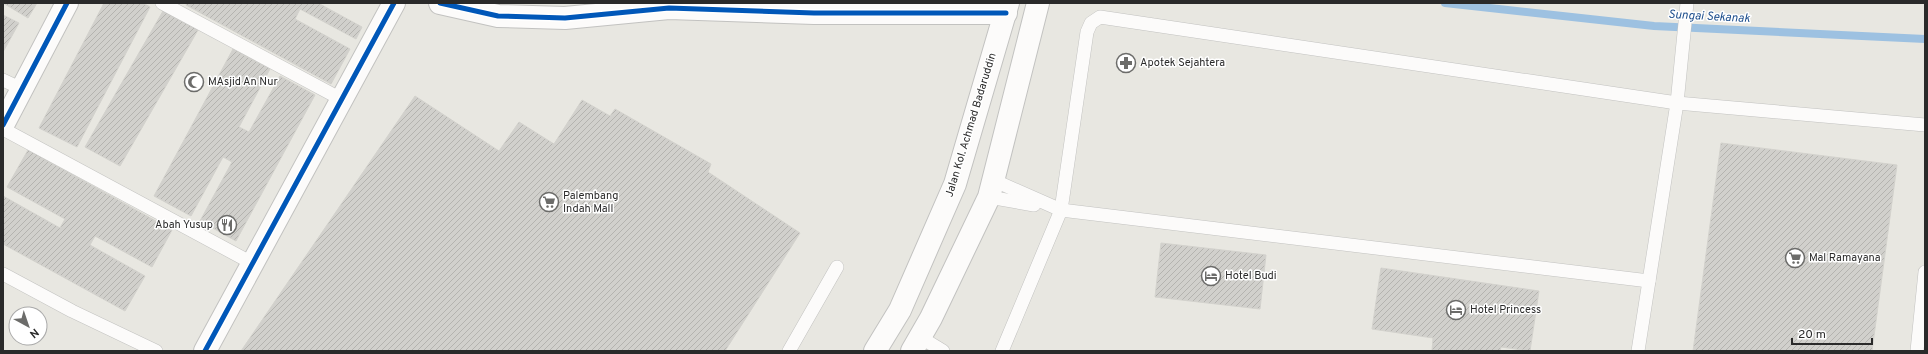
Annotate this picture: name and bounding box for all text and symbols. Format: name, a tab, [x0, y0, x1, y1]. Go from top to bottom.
water label: Sungai Sekanak	[1668, 7, 1751, 27]
street label: Jalan Kol. Achmad Badaruddin	[942, 51, 1000, 199]
pharmacy icon: Apotek Sejahtera	[1115, 52, 1137, 74]
place label: Apotek Sejahtera	[1140, 56, 1225, 70]
mosque icon: MAsjid An Nur	[183, 71, 205, 93]
place label: MAsjid An Nur	[208, 75, 278, 89]
place label: Palembang Indah Mall	[563, 189, 619, 216]
supermarket icon: Palembang Indah Mall	[538, 191, 560, 213]
restaurant icon: Abah Yusup	[216, 214, 238, 236]
place label: Abah Yusup	[155, 218, 213, 232]
supermarket icon: Mal Ramayana	[1784, 247, 1806, 269]
place label: Mal Ramayana	[1809, 251, 1881, 265]
hotel icon: Hotel Budi	[1200, 265, 1222, 287]
place label: Hotel Budi	[1225, 269, 1277, 283]
hotel icon: Hotel Princess	[1445, 299, 1467, 321]
place label: Hotel Princess	[1470, 303, 1541, 317]
north arrow	[8, 306, 48, 346]
scale bar	[1792, 320, 1872, 346]
text: N	[26, 325, 41, 341]
text: 20 m	[1798, 327, 1826, 343]

